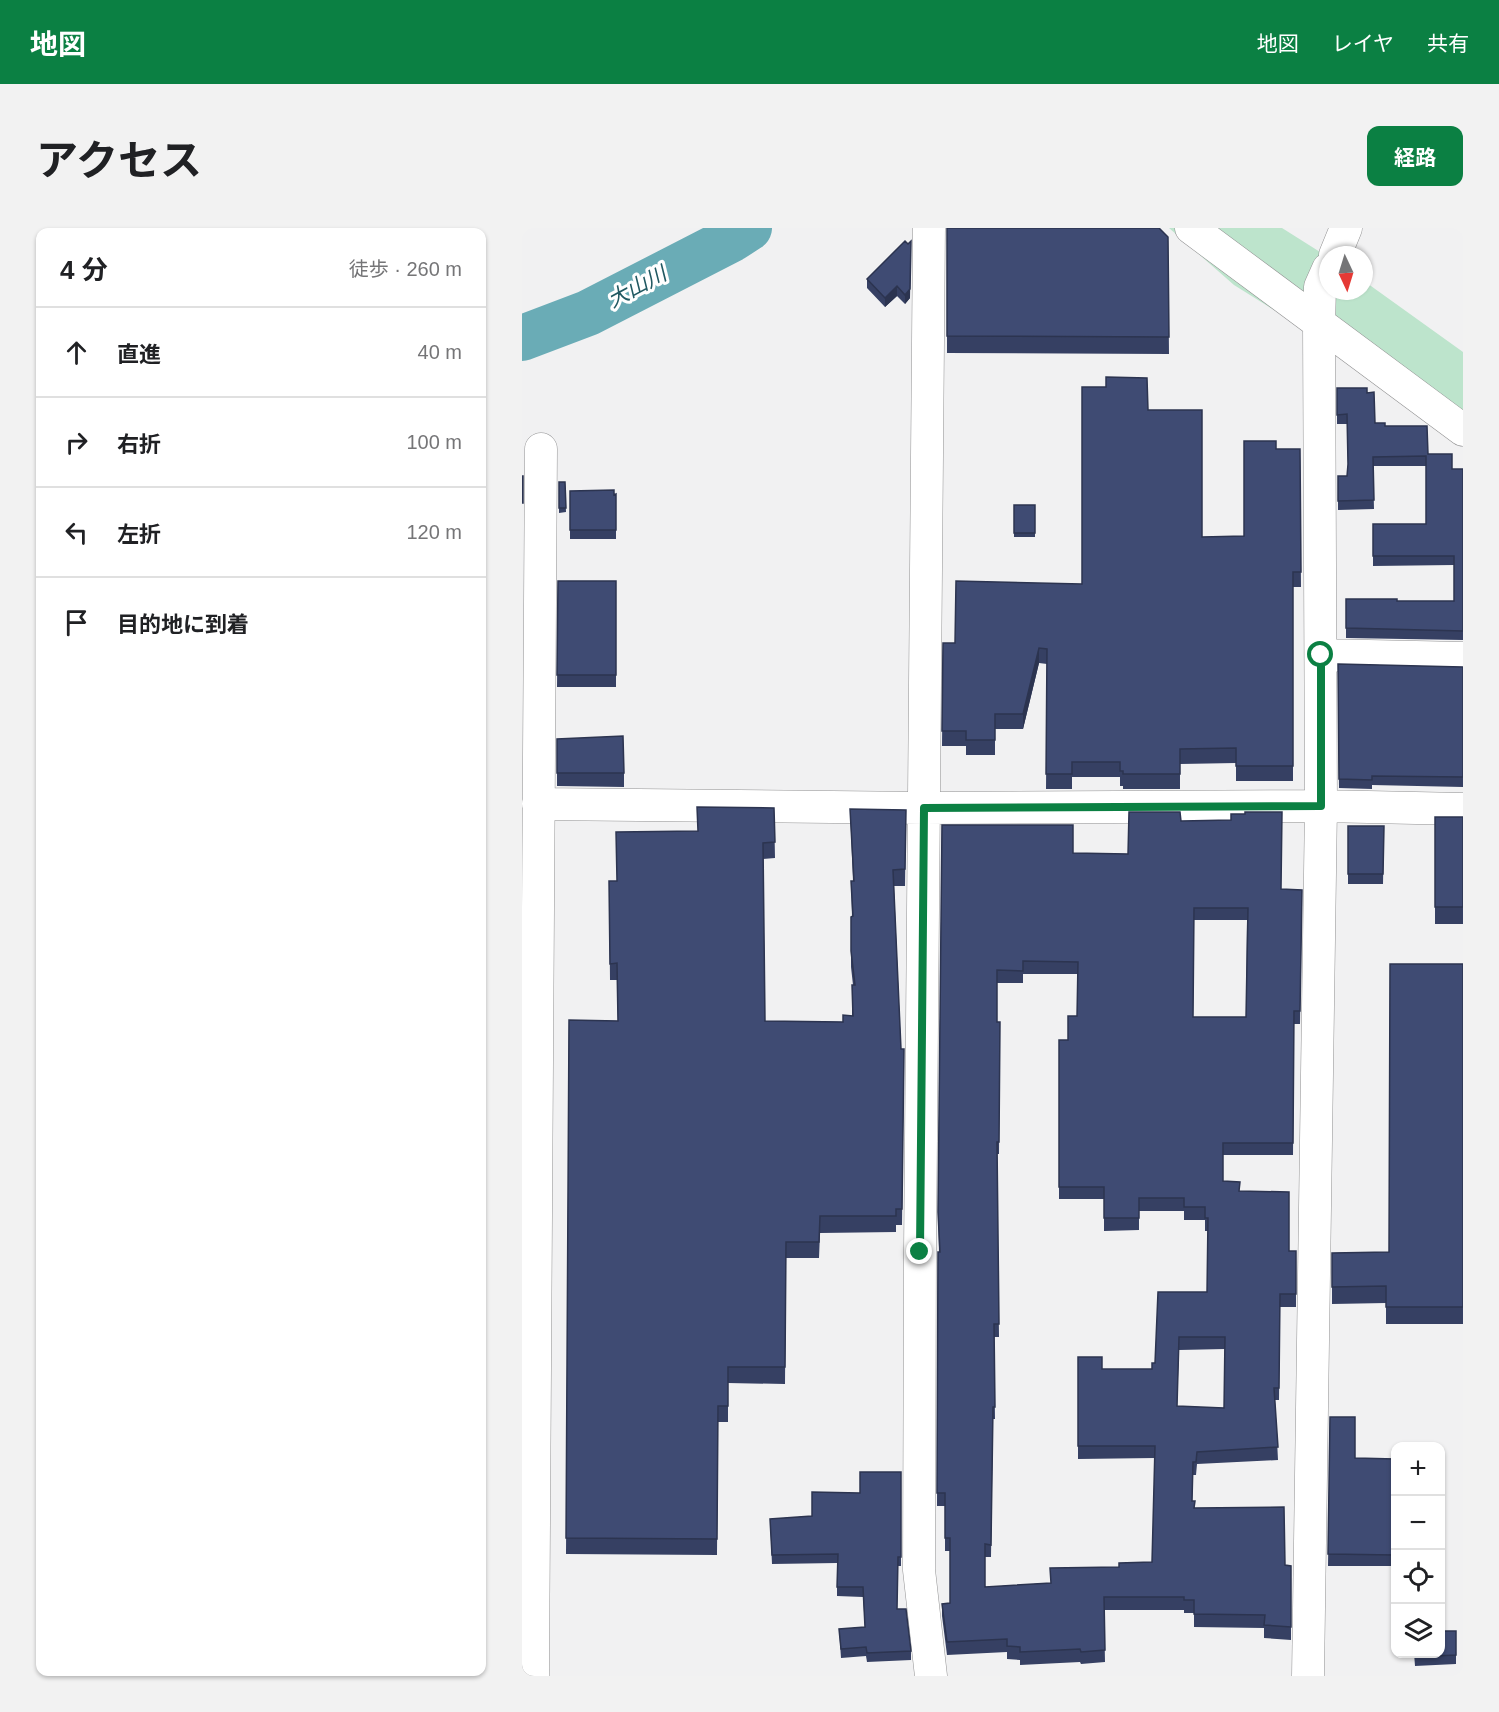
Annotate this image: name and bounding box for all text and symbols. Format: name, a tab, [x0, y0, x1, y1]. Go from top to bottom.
text: 地図	[30, 29, 86, 60]
text: 地図	[1257, 32, 1299, 55]
text: レイヤ	[1332, 32, 1394, 55]
text: 共有	[1427, 32, 1469, 55]
button: 経路	[1367, 126, 1463, 186]
text: アクセス	[36, 137, 202, 184]
north arrow	[1319, 246, 1373, 300]
text: 4 分	[60, 255, 108, 285]
text: 徒歩 · 260 m	[349, 258, 462, 280]
water label: 大山川	[604, 261, 672, 312]
icon: ahead	[60, 336, 93, 369]
text: 40 m	[418, 341, 462, 363]
text: 直進	[117, 342, 161, 367]
icon: right	[60, 426, 93, 459]
text: 100 m	[406, 431, 462, 453]
text: 右折	[117, 432, 161, 457]
icon: left	[60, 516, 93, 549]
text: 120 m	[406, 521, 462, 543]
text: 左折	[117, 522, 161, 547]
icon: arrive	[60, 606, 93, 639]
text: 目的地に到着	[117, 612, 249, 637]
route start	[1307, 641, 1333, 667]
route end	[906, 1238, 932, 1264]
map controls	[1391, 1442, 1445, 1658]
button: +	[1391, 1442, 1445, 1496]
button: −	[1391, 1496, 1445, 1550]
button: locate	[1391, 1550, 1445, 1604]
button: layers	[1391, 1604, 1445, 1658]

